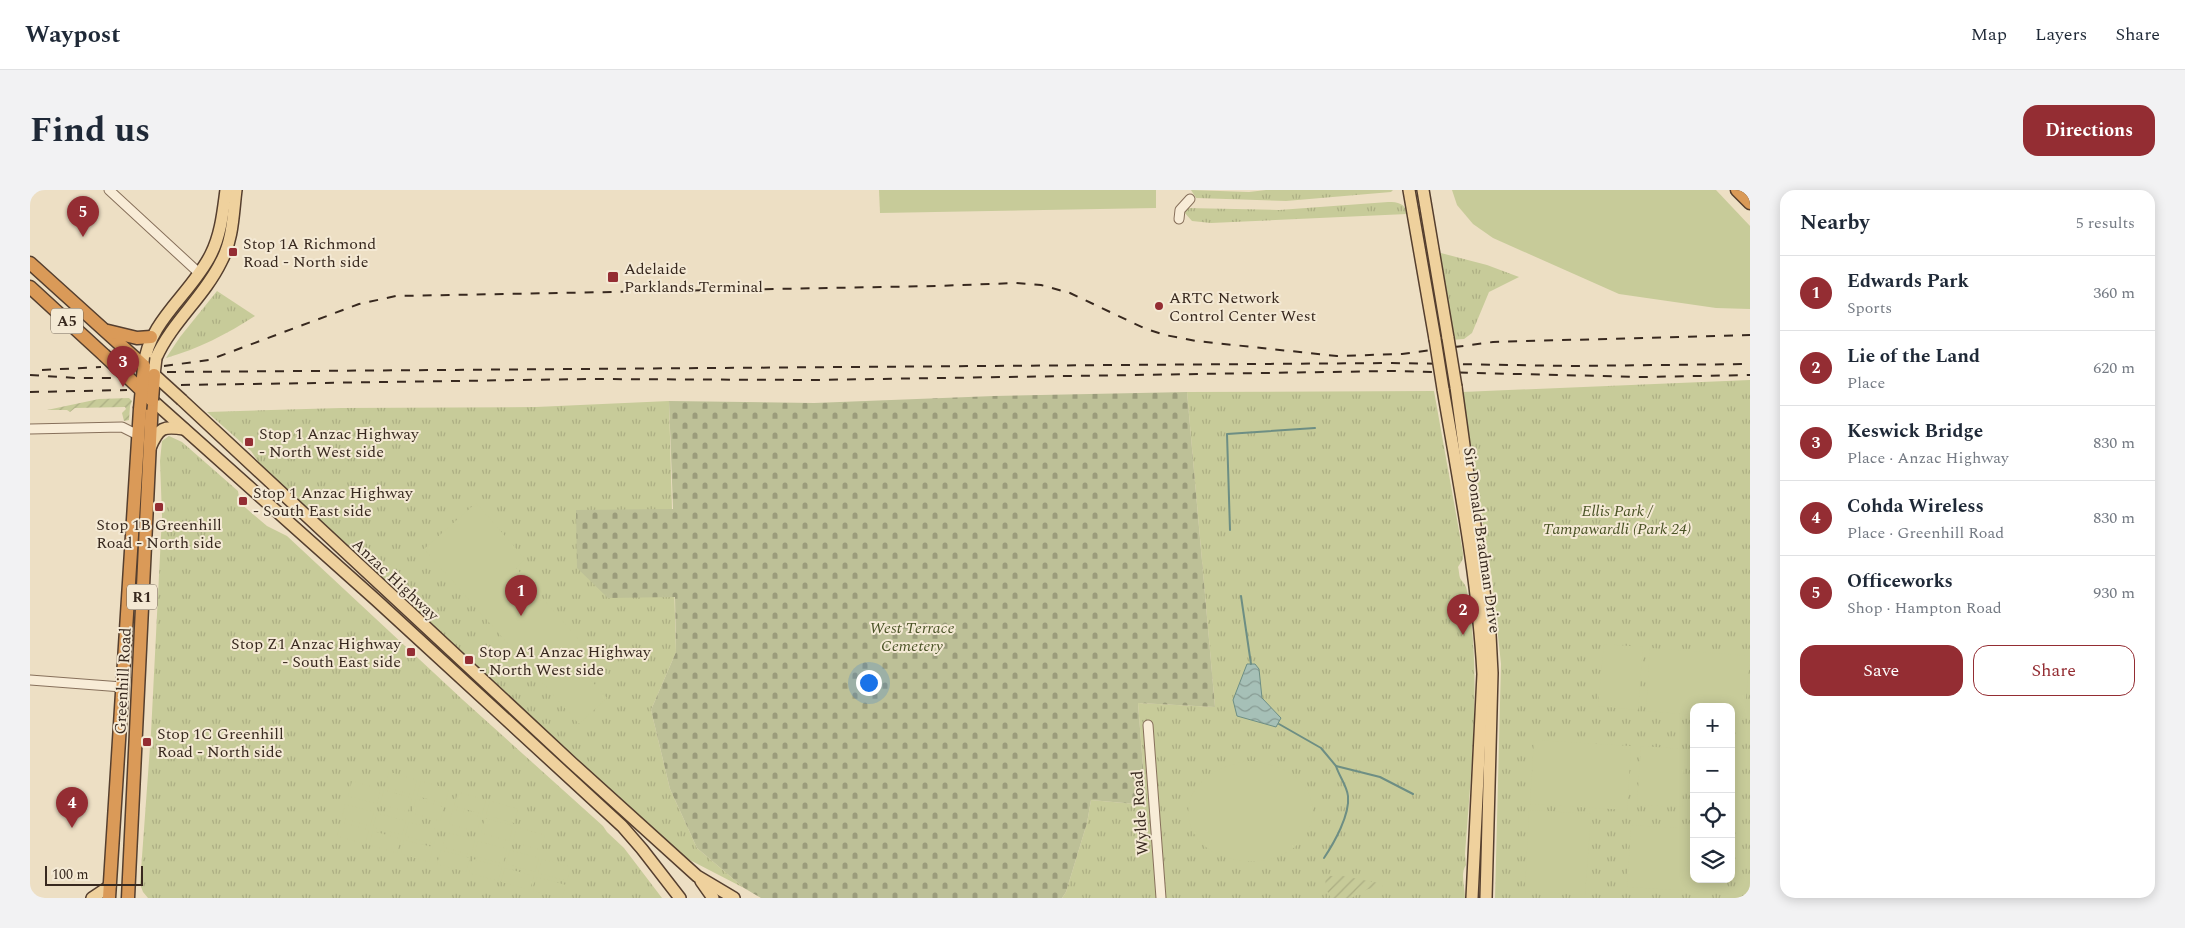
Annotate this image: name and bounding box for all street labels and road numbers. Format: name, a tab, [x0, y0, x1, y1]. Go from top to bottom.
road number: A5	[51, 308, 83, 334]
street label: Sir Donald Bradman Drive	[1457, 446, 1507, 635]
street label: Anzac Highway	[346, 533, 445, 627]
road number: R1	[127, 584, 157, 610]
street label: Greenhill Road	[108, 627, 138, 735]
street label: Wylde Road	[1125, 770, 1155, 856]

